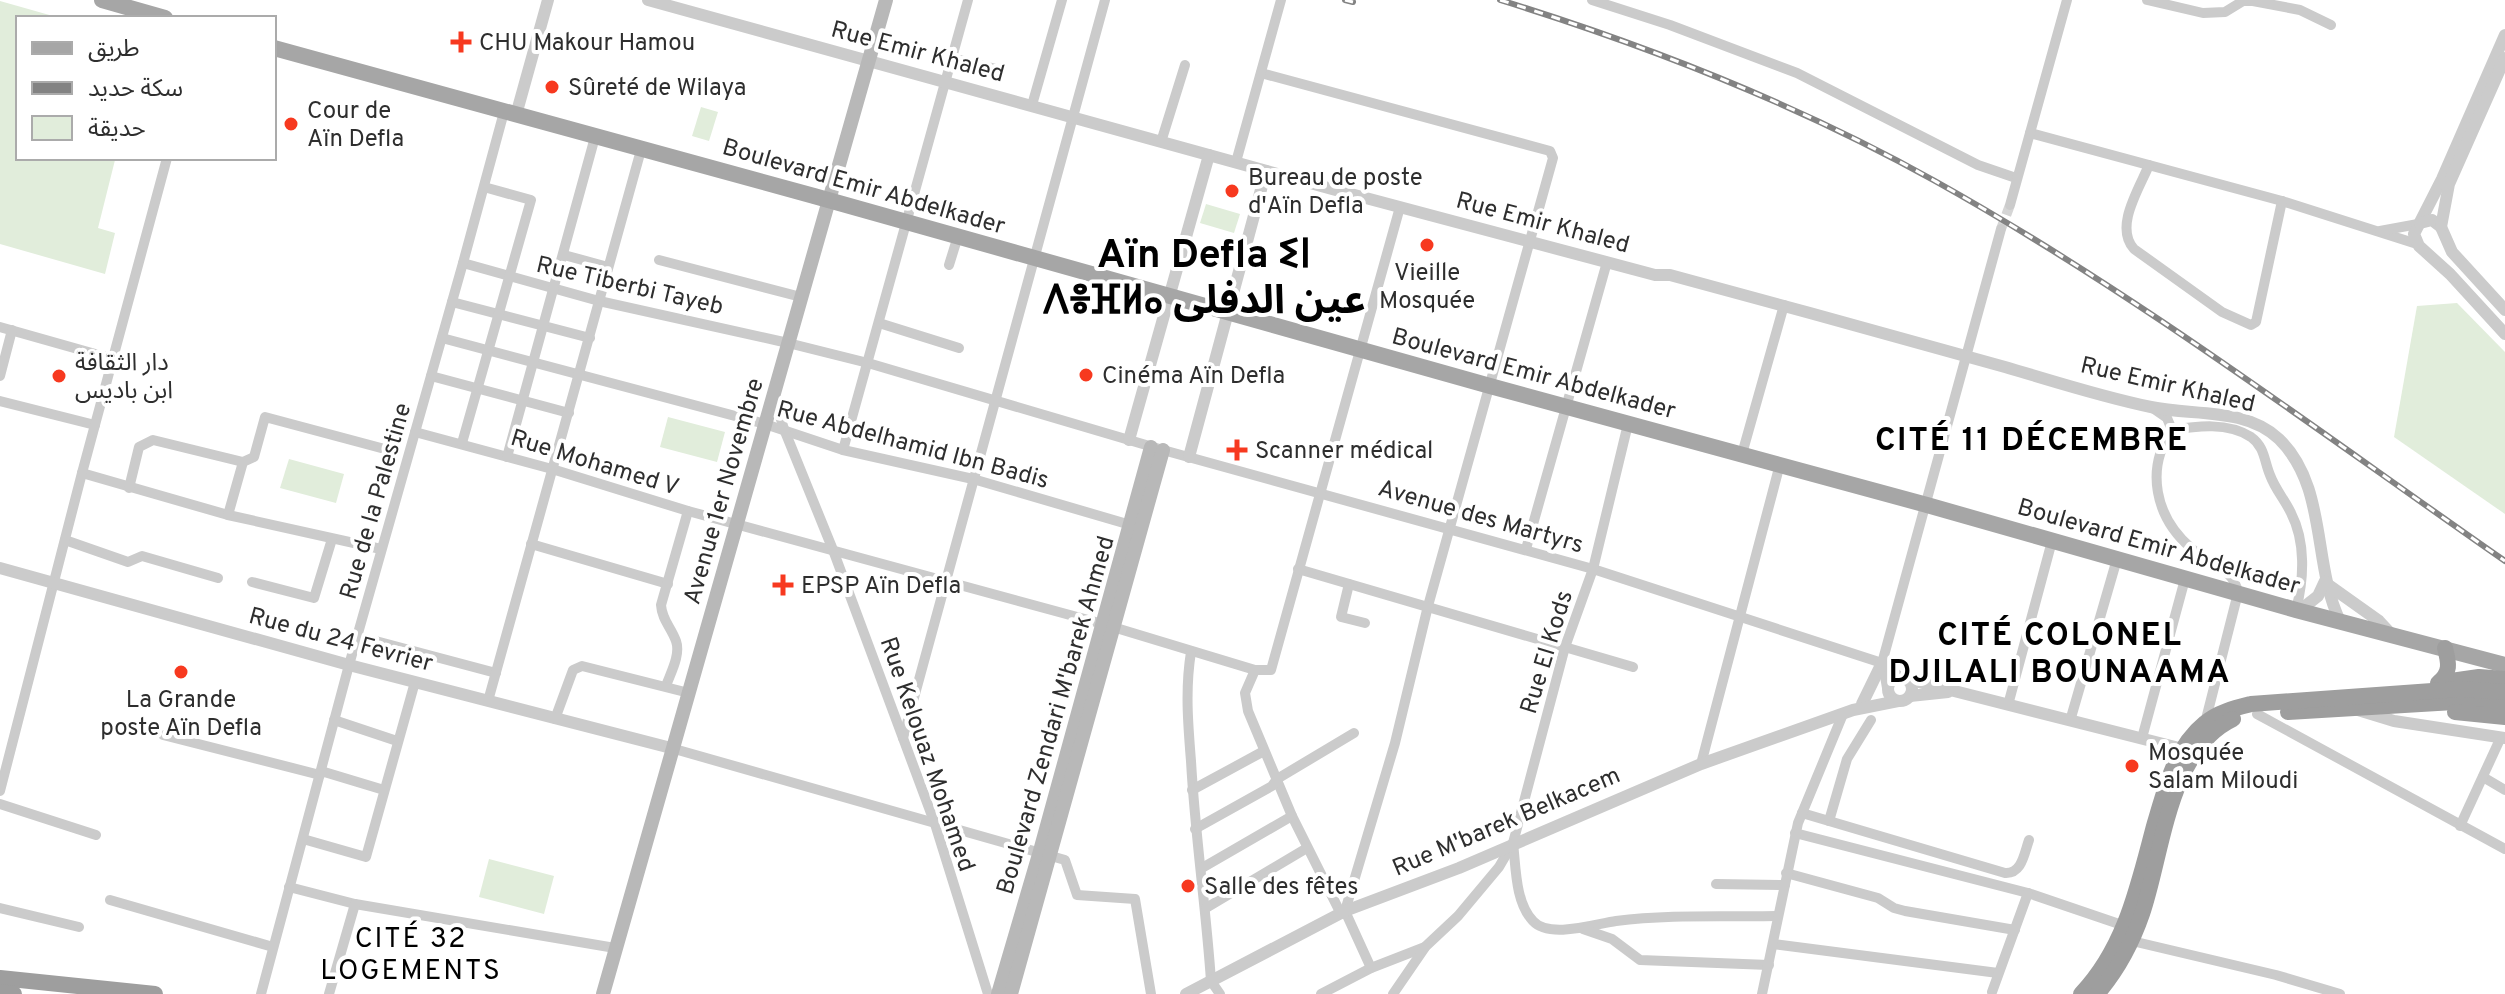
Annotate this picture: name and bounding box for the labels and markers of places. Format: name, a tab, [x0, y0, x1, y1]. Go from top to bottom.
place label: CHU Makour Hamou	[479, 29, 695, 59]
marker: CHU Makour Hamou	[450, 31, 472, 53]
place label: Sûreté de Wilaya	[568, 74, 746, 104]
marker: Sûreté de Wilaya	[543, 78, 561, 96]
place label: Cour de Aïn Defla	[307, 97, 404, 155]
marker: Cour de Aïn Defla	[282, 115, 300, 133]
place label: Bureau de poste d'Aïn Defla	[1248, 164, 1423, 222]
marker: Bureau de poste d'Aïn Defla	[1223, 182, 1241, 200]
marker: Vieille Mosquée	[1418, 236, 1436, 254]
place label: Vieille Mosquée	[1379, 259, 1475, 317]
place label: دار الثقافة ابن باديس	[75, 349, 173, 407]
place label: Cinéma Aïn Defla	[1102, 362, 1285, 392]
marker: Cinéma Aïn Defla	[1077, 366, 1095, 384]
marker: دار الثقافة ابن باديس	[50, 367, 68, 385]
place label: Scanner médical	[1255, 437, 1433, 467]
marker: Scanner médical	[1226, 439, 1248, 461]
place label: EPSP Aïn Defla	[801, 572, 961, 602]
marker: EPSP Aïn Defla	[772, 574, 794, 596]
marker: La Grande poste Aïn Defla	[172, 663, 190, 681]
place label: La Grande poste Aïn Defla	[100, 686, 262, 744]
place label: Mosquée Salam Miloudi	[2148, 739, 2298, 797]
marker: Mosquée Salam Miloudi	[2123, 757, 2141, 775]
place label: Salle des fêtes	[1204, 873, 1359, 903]
marker: Salle des fêtes	[1179, 877, 1197, 895]

